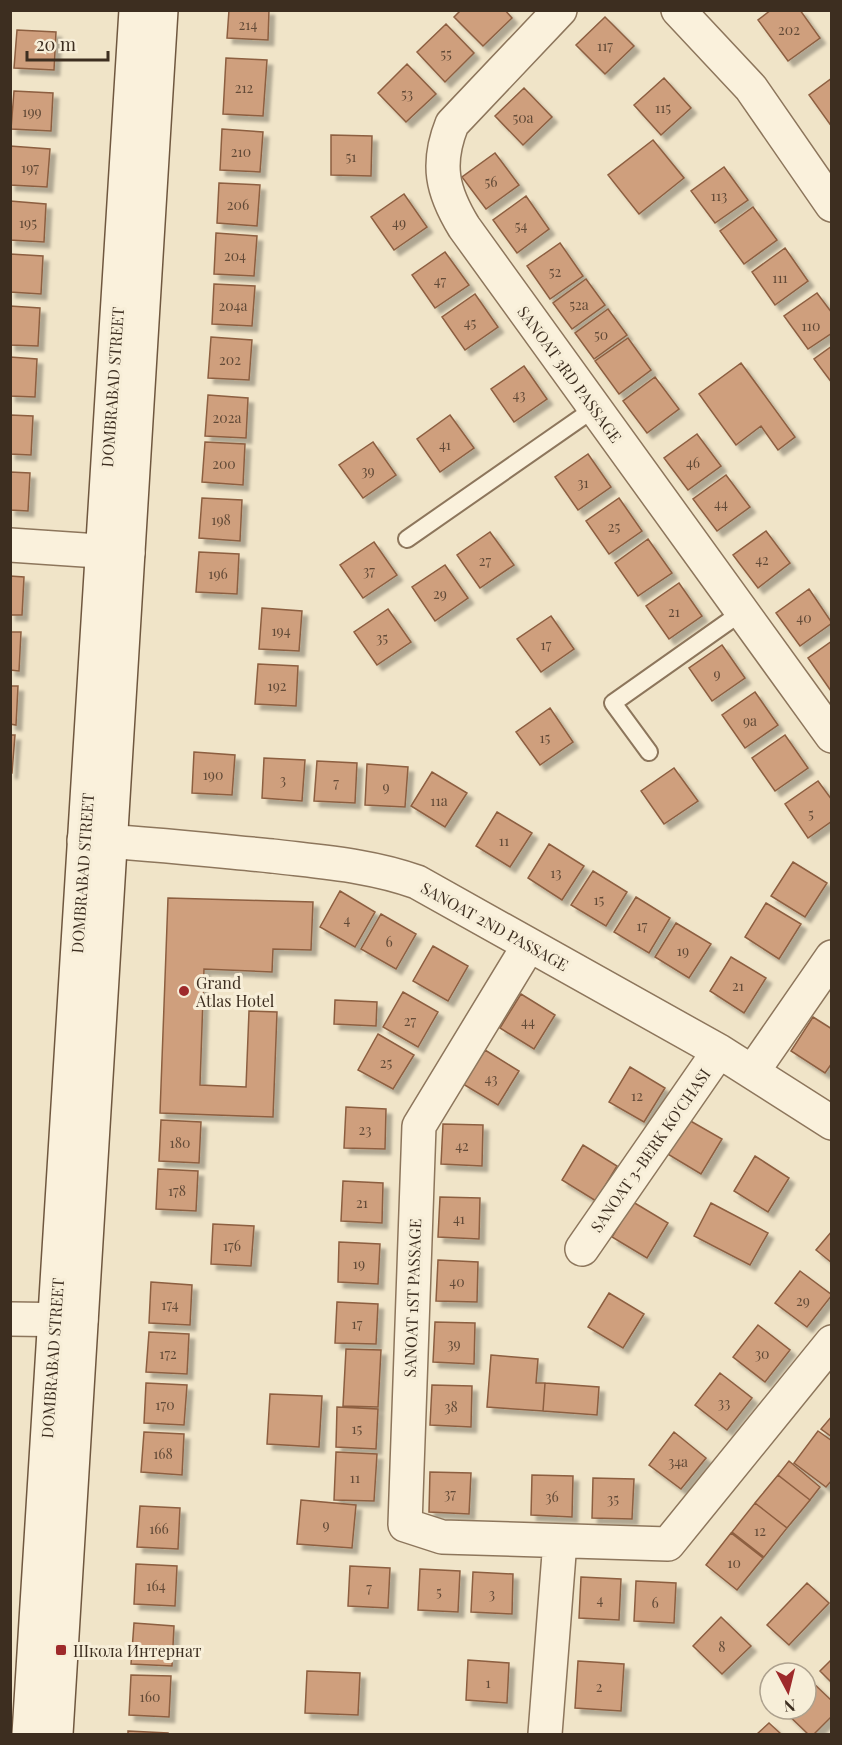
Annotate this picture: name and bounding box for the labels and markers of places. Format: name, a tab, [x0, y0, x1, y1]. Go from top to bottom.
place label: Grand Atlas Hotel	[195, 972, 275, 1011]
marker: Grand Atlas Hotel	[177, 984, 191, 998]
place label: Школа Интернат	[73, 1640, 202, 1661]
marker: Школа Интернат	[54, 1643, 68, 1657]

